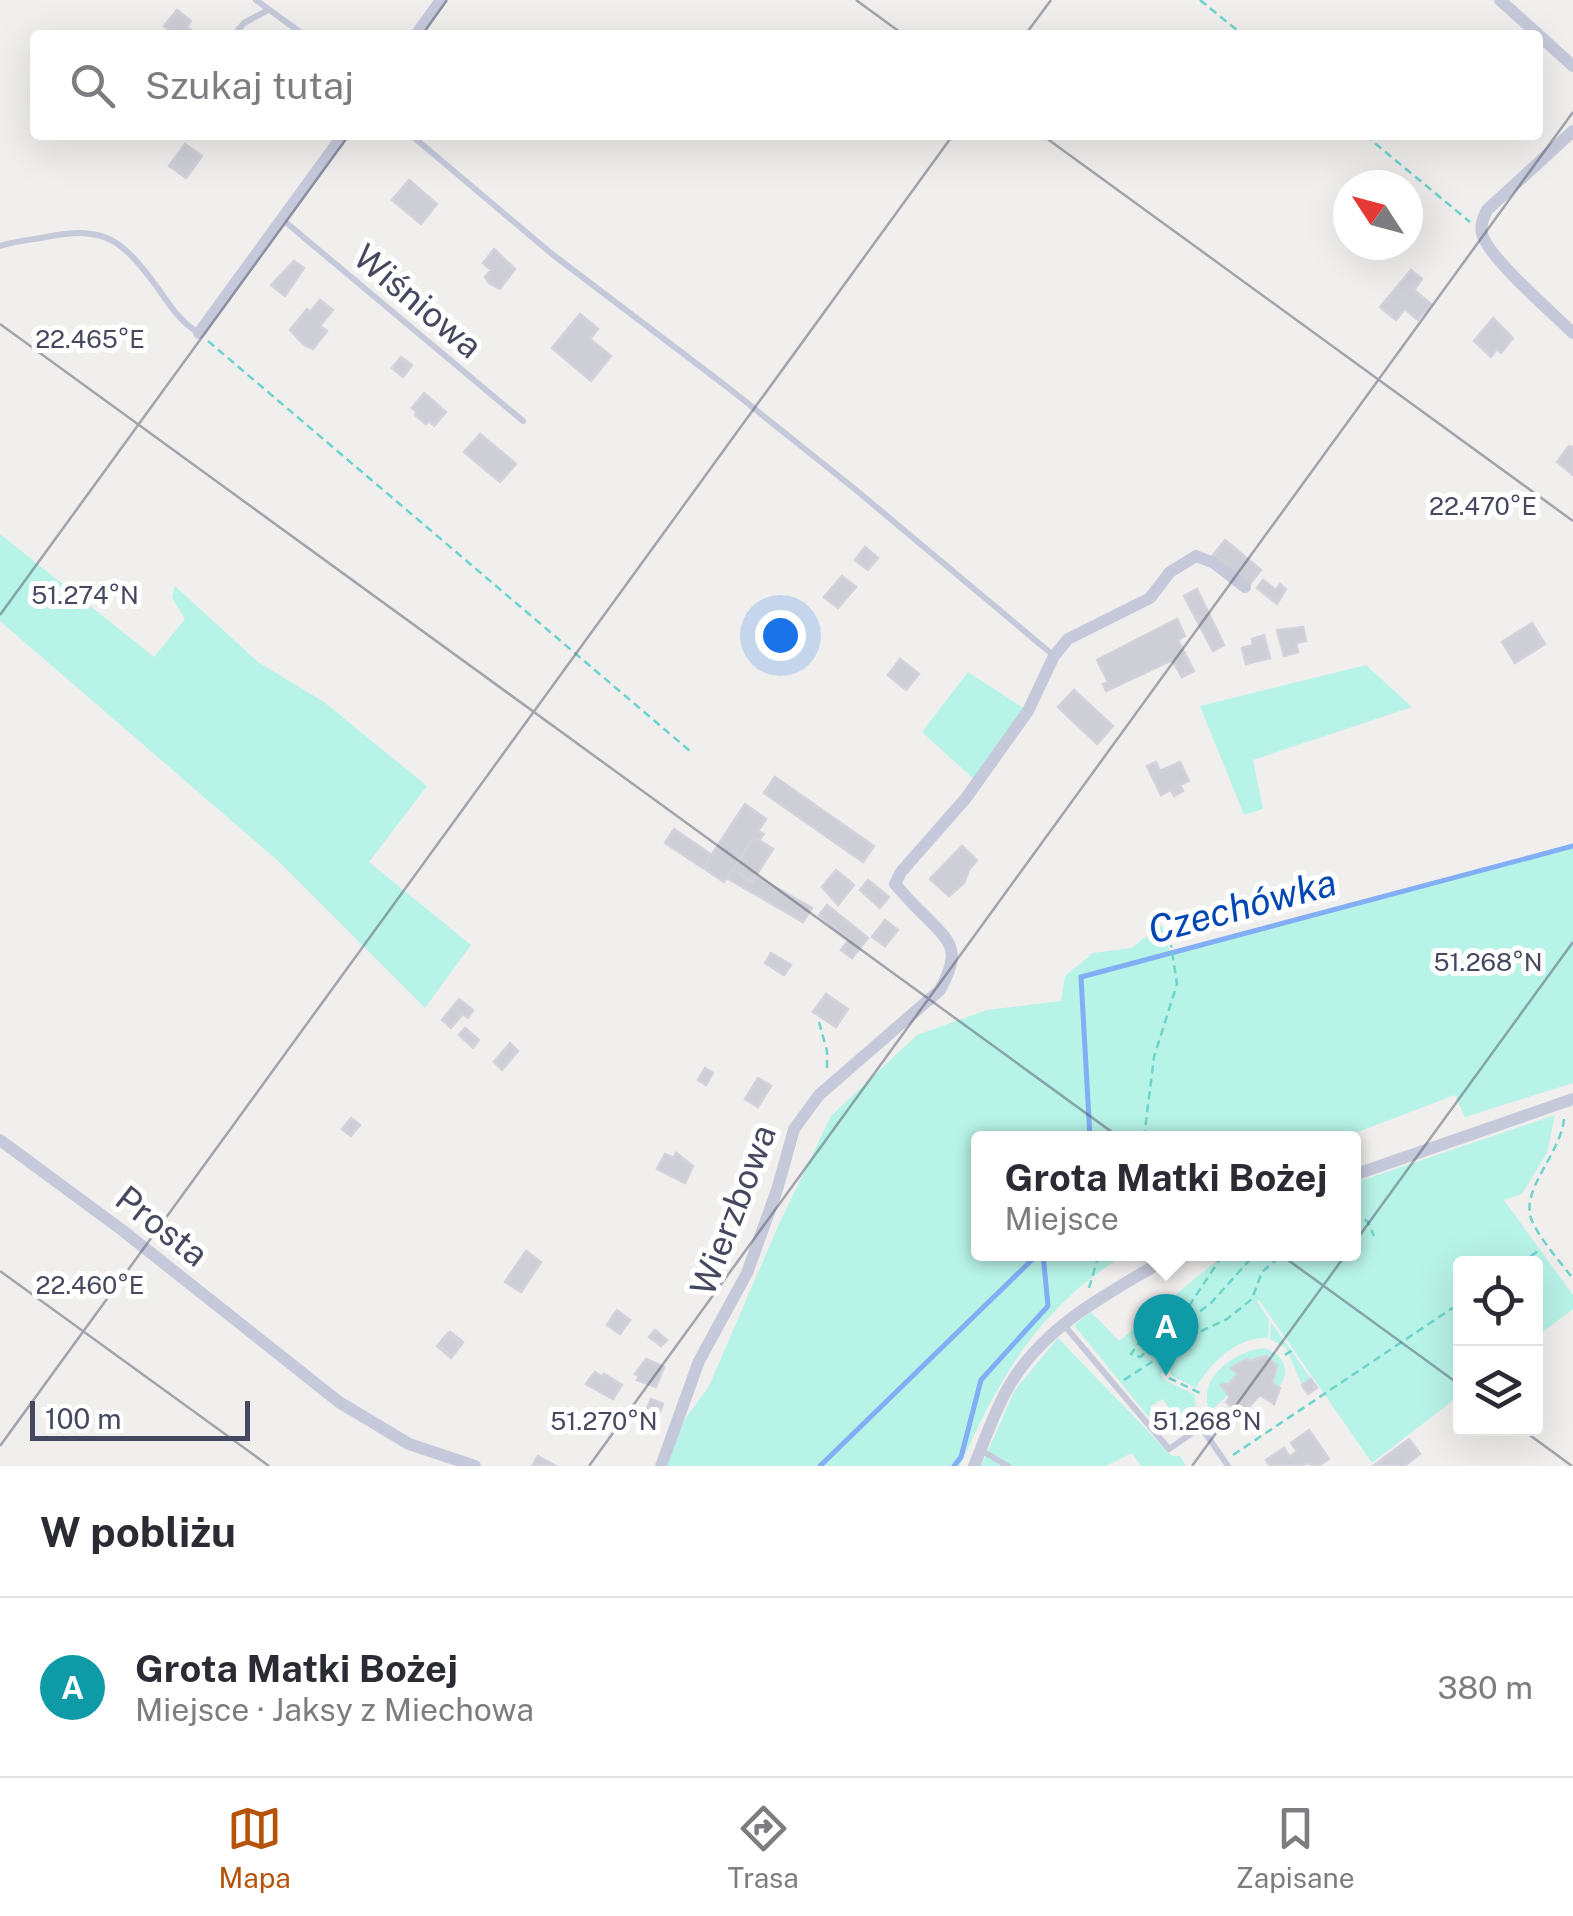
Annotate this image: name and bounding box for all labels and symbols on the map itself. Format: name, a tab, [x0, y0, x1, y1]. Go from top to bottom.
north arrow	[1333, 170, 1423, 260]
street label: Wiśniowa	[346, 236, 490, 366]
text: 22.465°E	[35, 324, 145, 354]
text: 22.470°E	[1429, 491, 1537, 521]
text: 51.274°N	[31, 580, 139, 610]
your location	[755, 610, 806, 661]
water label: Czechówka	[1143, 859, 1341, 953]
text: 51.268°N	[1433, 947, 1543, 977]
street label: Wierzbowa	[682, 1119, 784, 1301]
street label: Prosta	[108, 1177, 216, 1275]
text: 22.460°E	[36, 1270, 144, 1300]
pin: A	[1134, 1294, 1198, 1376]
scale bar	[30, 1396, 250, 1440]
text: 51.270°N	[550, 1406, 658, 1436]
text: 51.268°N	[1152, 1406, 1262, 1436]

